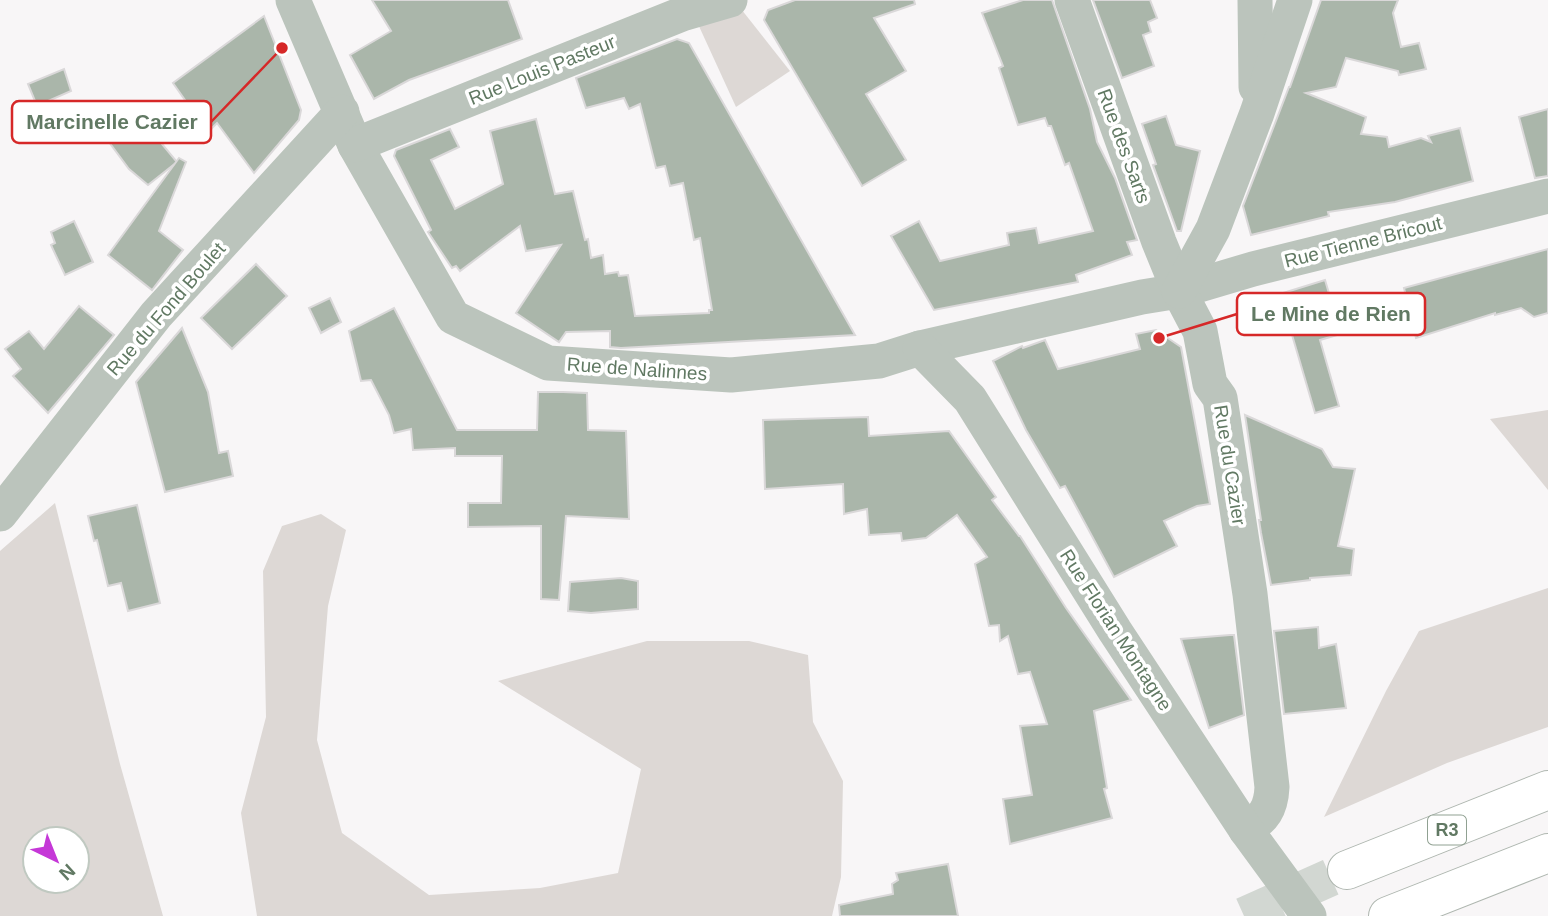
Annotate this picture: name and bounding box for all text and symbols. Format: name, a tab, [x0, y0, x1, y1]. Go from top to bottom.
street label: Rue Louis Pasteur	[466, 31, 619, 109]
street label: Rue des Sarts	[1094, 86, 1154, 206]
callout: Marcinelle Cazier	[12, 101, 211, 143]
text: Marcinelle Cazier	[26, 110, 198, 133]
street label: Rue Tienne Bricout	[1282, 212, 1445, 272]
street label: Rue du Fond Boulet	[103, 238, 230, 380]
callout: Le Mine de Rien	[1237, 293, 1425, 335]
text: Le Mine de Rien	[1251, 302, 1411, 325]
street label: Rue de Nalinnes	[566, 354, 708, 384]
street label: Rue du Cazier	[1210, 403, 1250, 527]
street label: Rue Florian Montagne	[1056, 545, 1176, 715]
road number: R3	[1428, 816, 1466, 844]
north arrow	[21, 825, 91, 895]
text: N	[55, 860, 79, 884]

